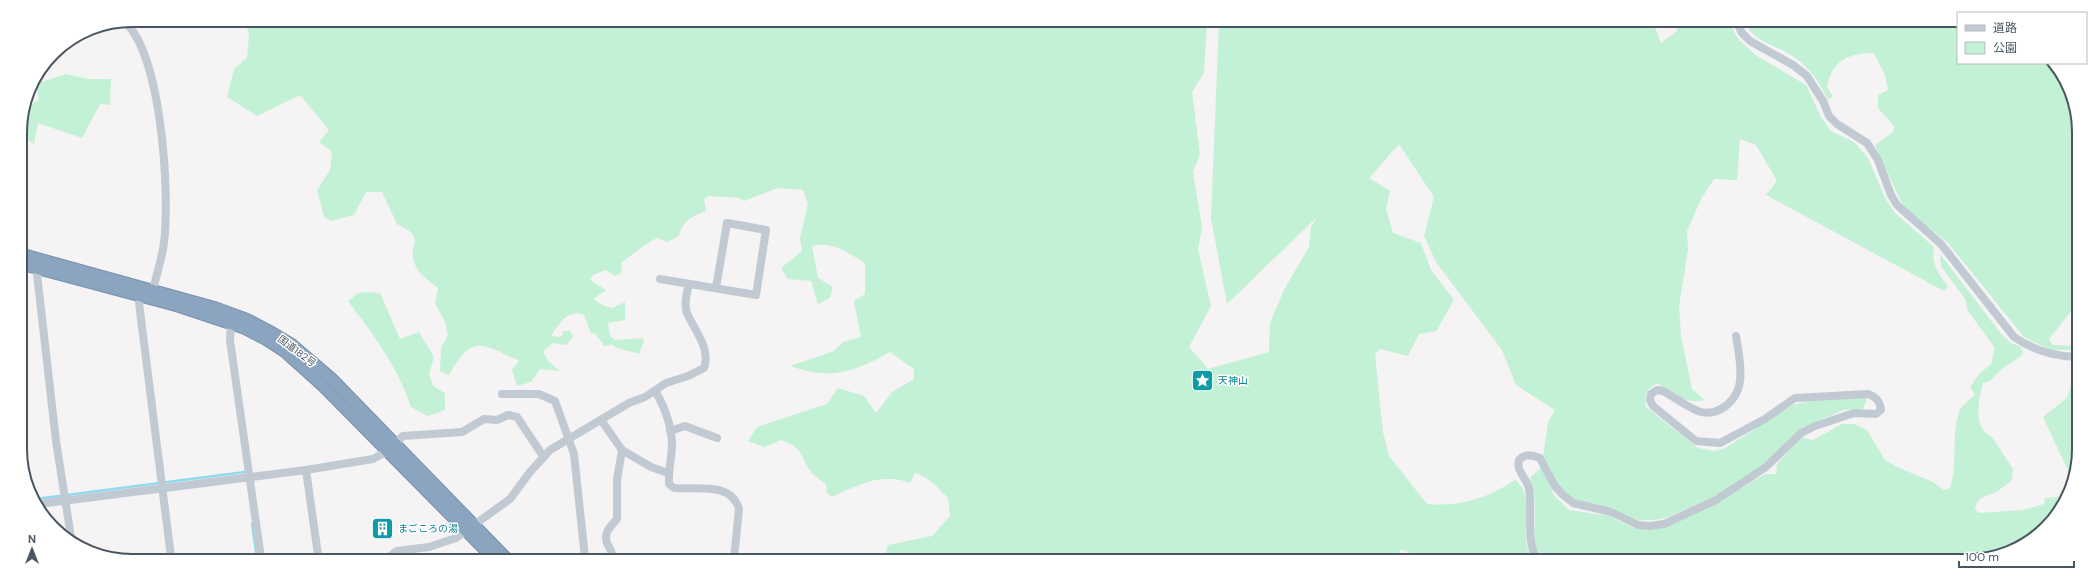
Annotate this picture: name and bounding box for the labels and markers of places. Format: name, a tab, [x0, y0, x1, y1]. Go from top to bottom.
place icon: 天神山	[1190, 367, 1216, 393]
place label: 天神山	[1218, 374, 1248, 387]
building icon: まごころの湯	[369, 515, 395, 541]
place label: まごころの湯	[398, 522, 458, 535]

